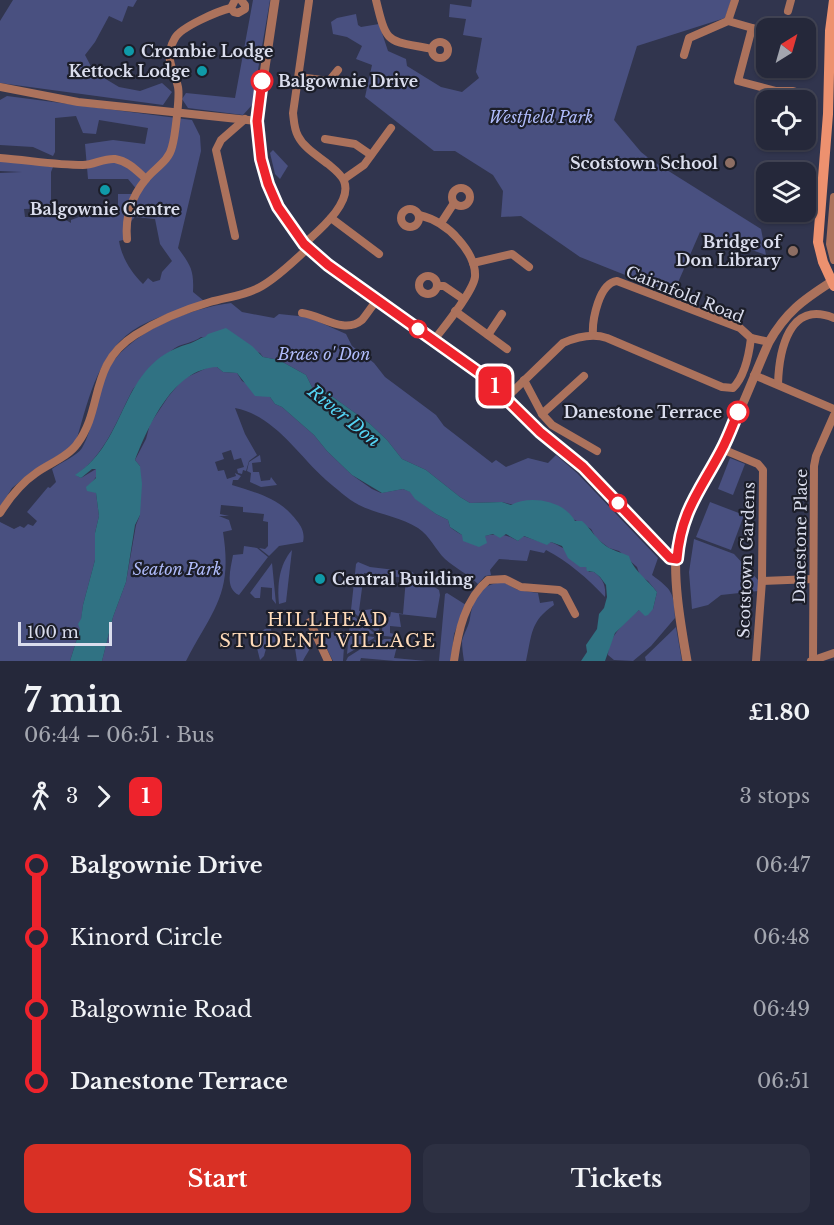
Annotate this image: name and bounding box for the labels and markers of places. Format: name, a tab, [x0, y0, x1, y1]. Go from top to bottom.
place label: Crombie Lodge	[141, 41, 273, 61]
marker: Crombie Lodge	[122, 44, 136, 58]
place label: Kettock Lodge	[69, 61, 190, 81]
marker: Kettock Lodge	[195, 64, 209, 78]
marker: Balgownie Drive	[251, 70, 273, 92]
place label: Balgownie Drive	[278, 71, 418, 91]
place label: Scotstown School	[570, 153, 718, 173]
marker: Scotstown School	[723, 156, 737, 170]
marker: Balgownie Centre	[98, 183, 112, 197]
place label: Balgownie Centre	[30, 199, 180, 219]
place label: Bridge of Don Library	[676, 232, 783, 270]
marker: Bridge of Don Library	[786, 244, 800, 258]
unlabelled marker	[409, 320, 427, 338]
marker: Danestone Terrace	[727, 401, 749, 423]
place label: Danestone Terrace	[564, 402, 722, 422]
unlabelled marker	[609, 494, 627, 512]
place label: Central Building	[332, 569, 474, 589]
marker: Central Building	[313, 572, 327, 586]

